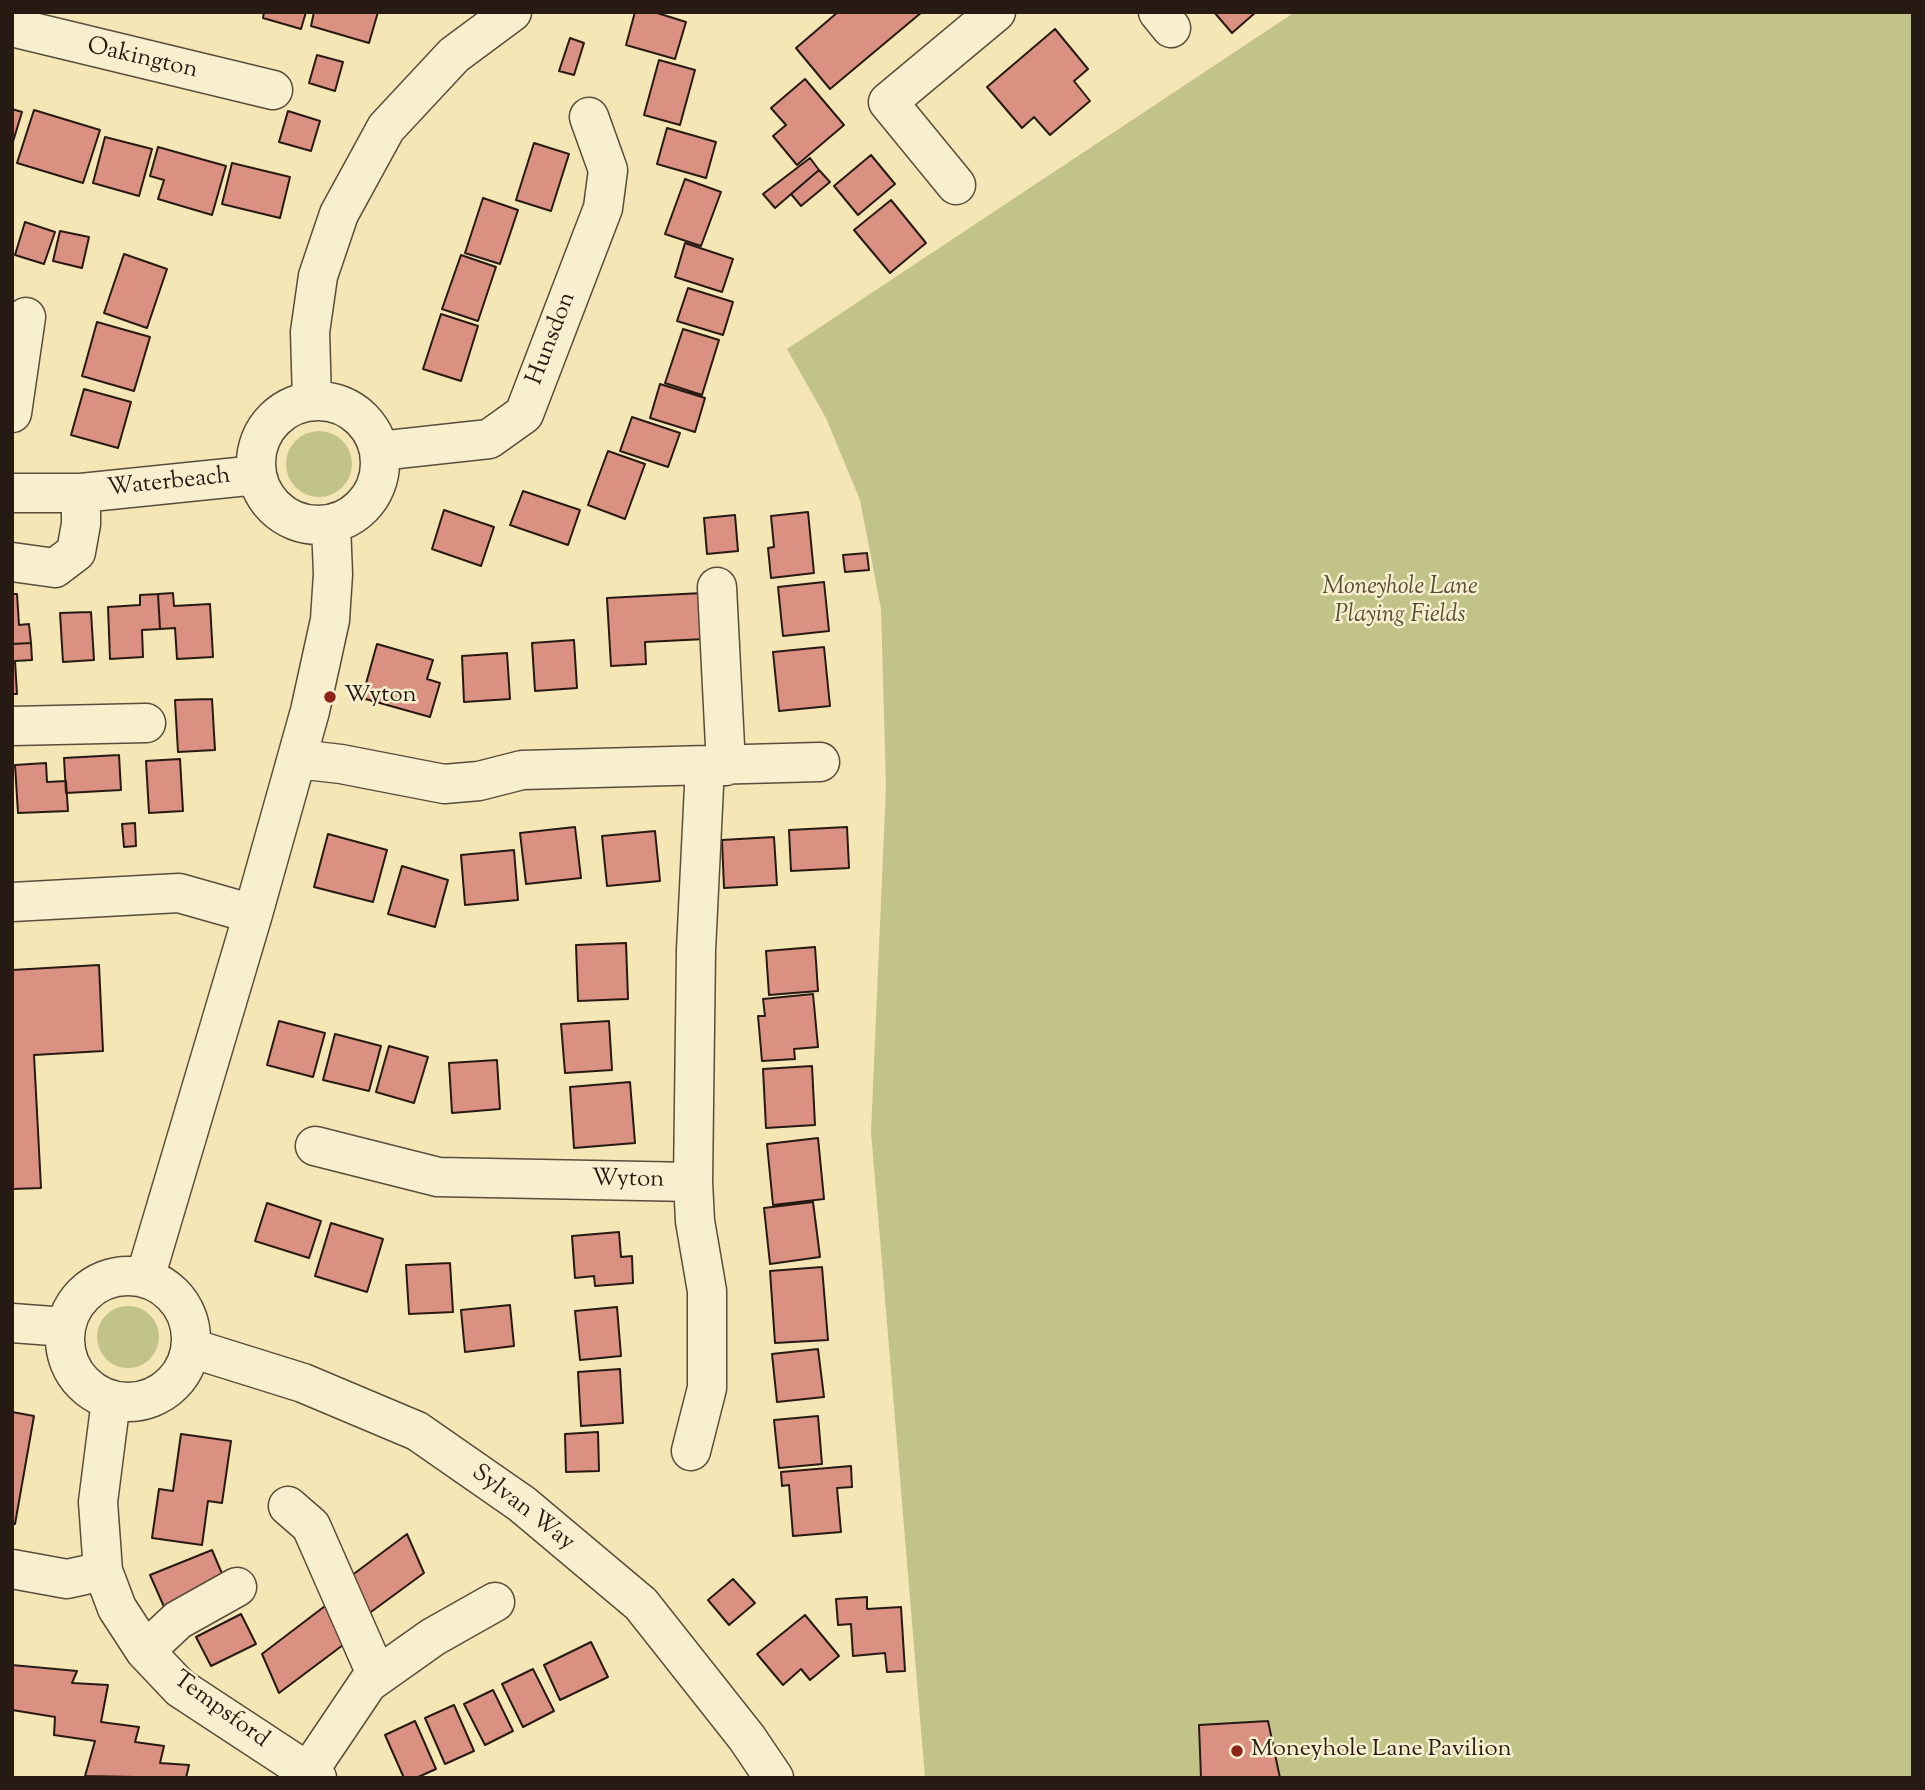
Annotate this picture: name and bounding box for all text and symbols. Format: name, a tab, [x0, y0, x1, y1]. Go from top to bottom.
street label: Oakington	[84, 33, 200, 87]
street label: Hunsdon	[522, 289, 584, 389]
street label: Waterbeach	[106, 463, 232, 505]
park label: Moneyhole Lane Playing Fields	[1322, 575, 1478, 631]
place label: Wyton	[344, 683, 417, 711]
marker: Wyton	[322, 689, 338, 705]
street label: Wyton	[591, 1166, 665, 1196]
street label: Sylvan Way	[465, 1460, 579, 1558]
street label: Tempsford	[166, 1666, 274, 1756]
place label: Moneyhole Lane Pavilion	[1251, 1737, 1512, 1765]
marker: Moneyhole Lane Pavilion	[1229, 1743, 1245, 1759]

